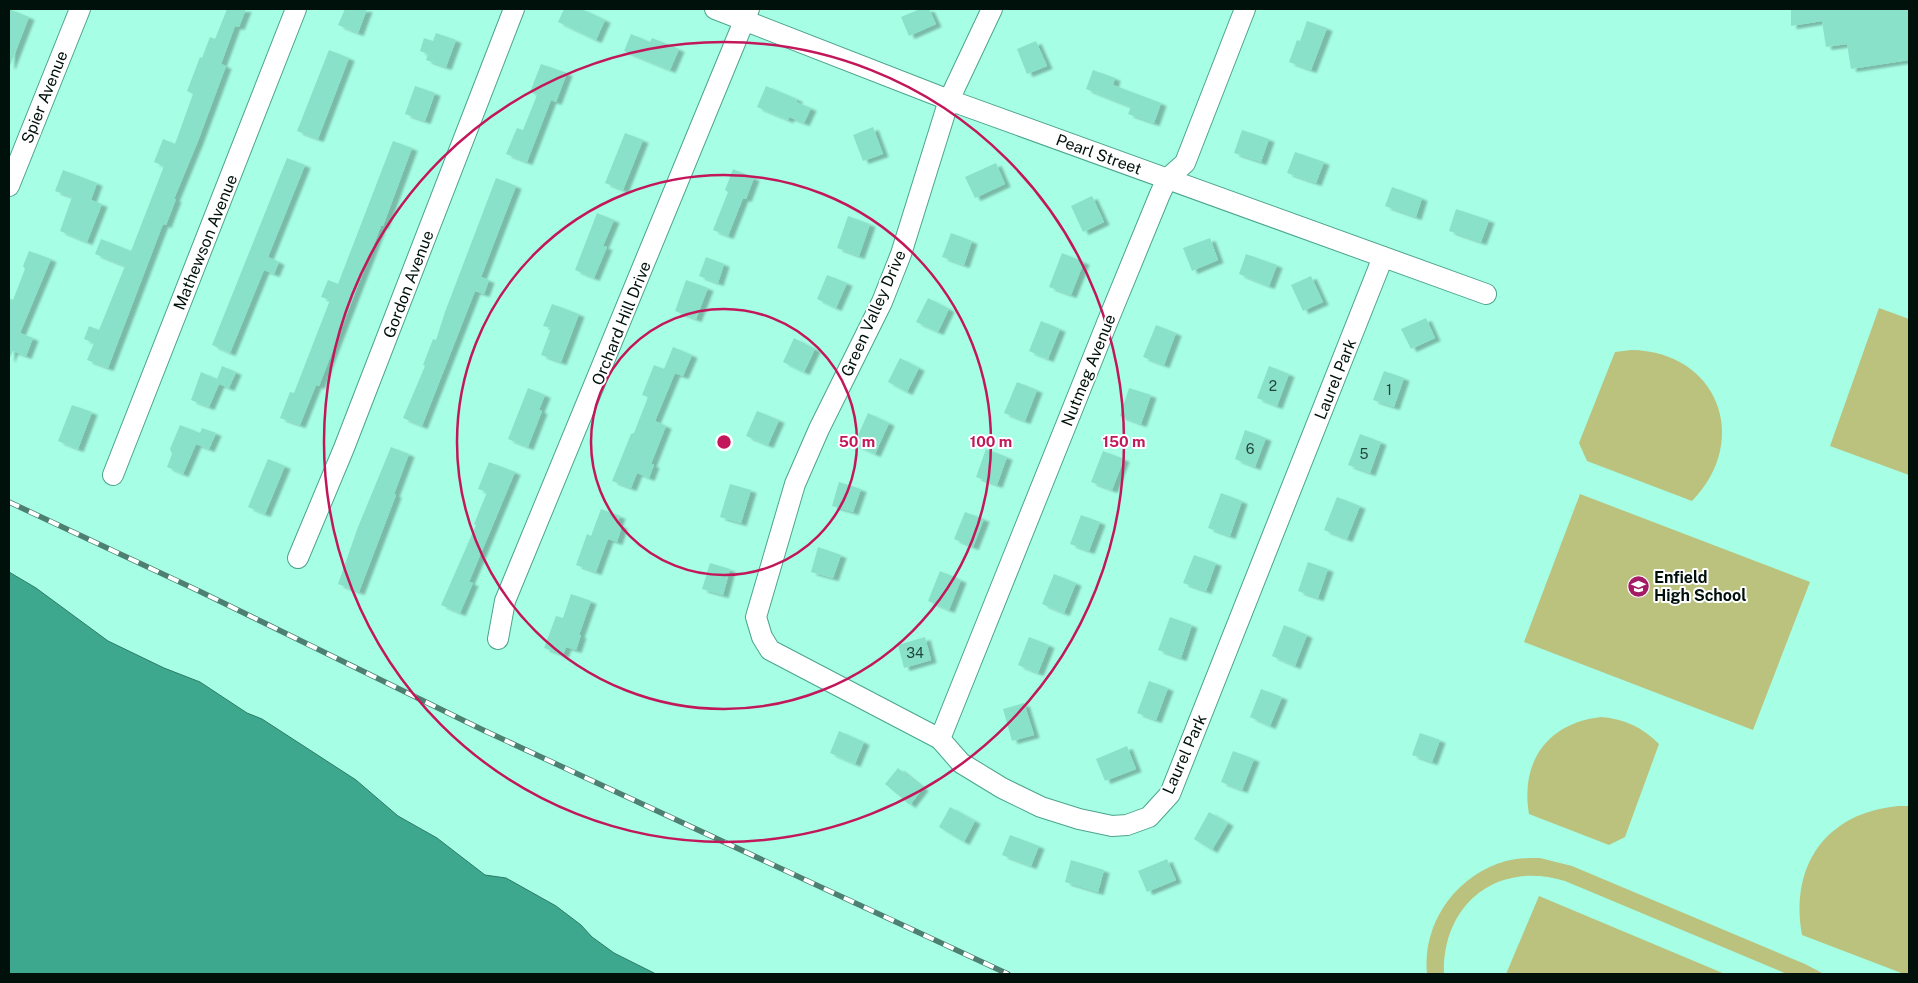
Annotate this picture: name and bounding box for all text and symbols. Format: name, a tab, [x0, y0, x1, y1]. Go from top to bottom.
street label: Spier Avenue	[17, 48, 72, 146]
street label: Pearl Street	[1053, 130, 1144, 179]
street label: Mathewson Avenue	[170, 172, 241, 313]
street label: Gordon Avenue	[379, 228, 438, 341]
street label: Green Valley Drive	[837, 247, 910, 379]
street label: Orchard Hill Drive	[588, 258, 655, 388]
street label: Nutmeg Avenue	[1057, 311, 1120, 429]
street label: Laurel Park	[1311, 336, 1360, 422]
house number: 2	[1269, 378, 1277, 394]
house number: 1	[1386, 382, 1392, 398]
centre of rings	[715, 433, 733, 451]
text: 50 m	[839, 433, 875, 450]
text: 100 m	[970, 433, 1012, 450]
text: 150 m	[1102, 433, 1146, 450]
house number: 6	[1246, 441, 1255, 457]
house number: 5	[1360, 446, 1369, 462]
place label: Enfield High School	[1654, 568, 1747, 605]
school or university icon: Enfield High School	[1626, 574, 1650, 598]
house number: 34	[906, 645, 924, 661]
street label: Laurel Park	[1158, 711, 1210, 797]

